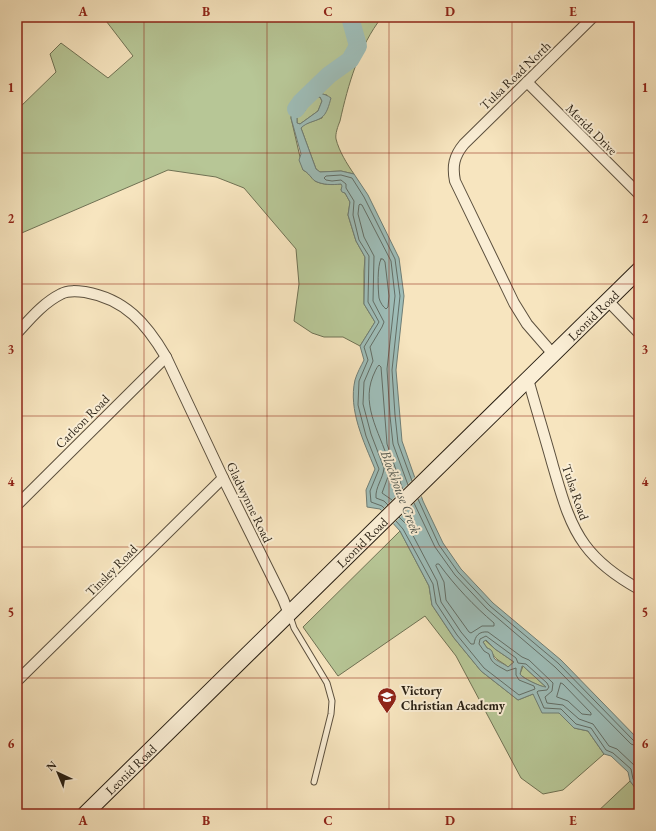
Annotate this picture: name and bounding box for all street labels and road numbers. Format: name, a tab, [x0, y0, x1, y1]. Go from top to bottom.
street label: Tulsa Road North	[476, 37, 555, 114]
street label: Merida Drive	[562, 100, 621, 159]
street label: Leonid Road	[564, 286, 623, 345]
street label: Carleon Road	[52, 390, 113, 452]
street label: Gladwynne Road	[223, 459, 277, 546]
street label: Tulsa Road	[558, 462, 593, 523]
street label: Leonid Road	[333, 513, 392, 572]
street label: Tinsley Road	[82, 540, 141, 600]
street label: Leonid Road	[102, 740, 161, 799]

